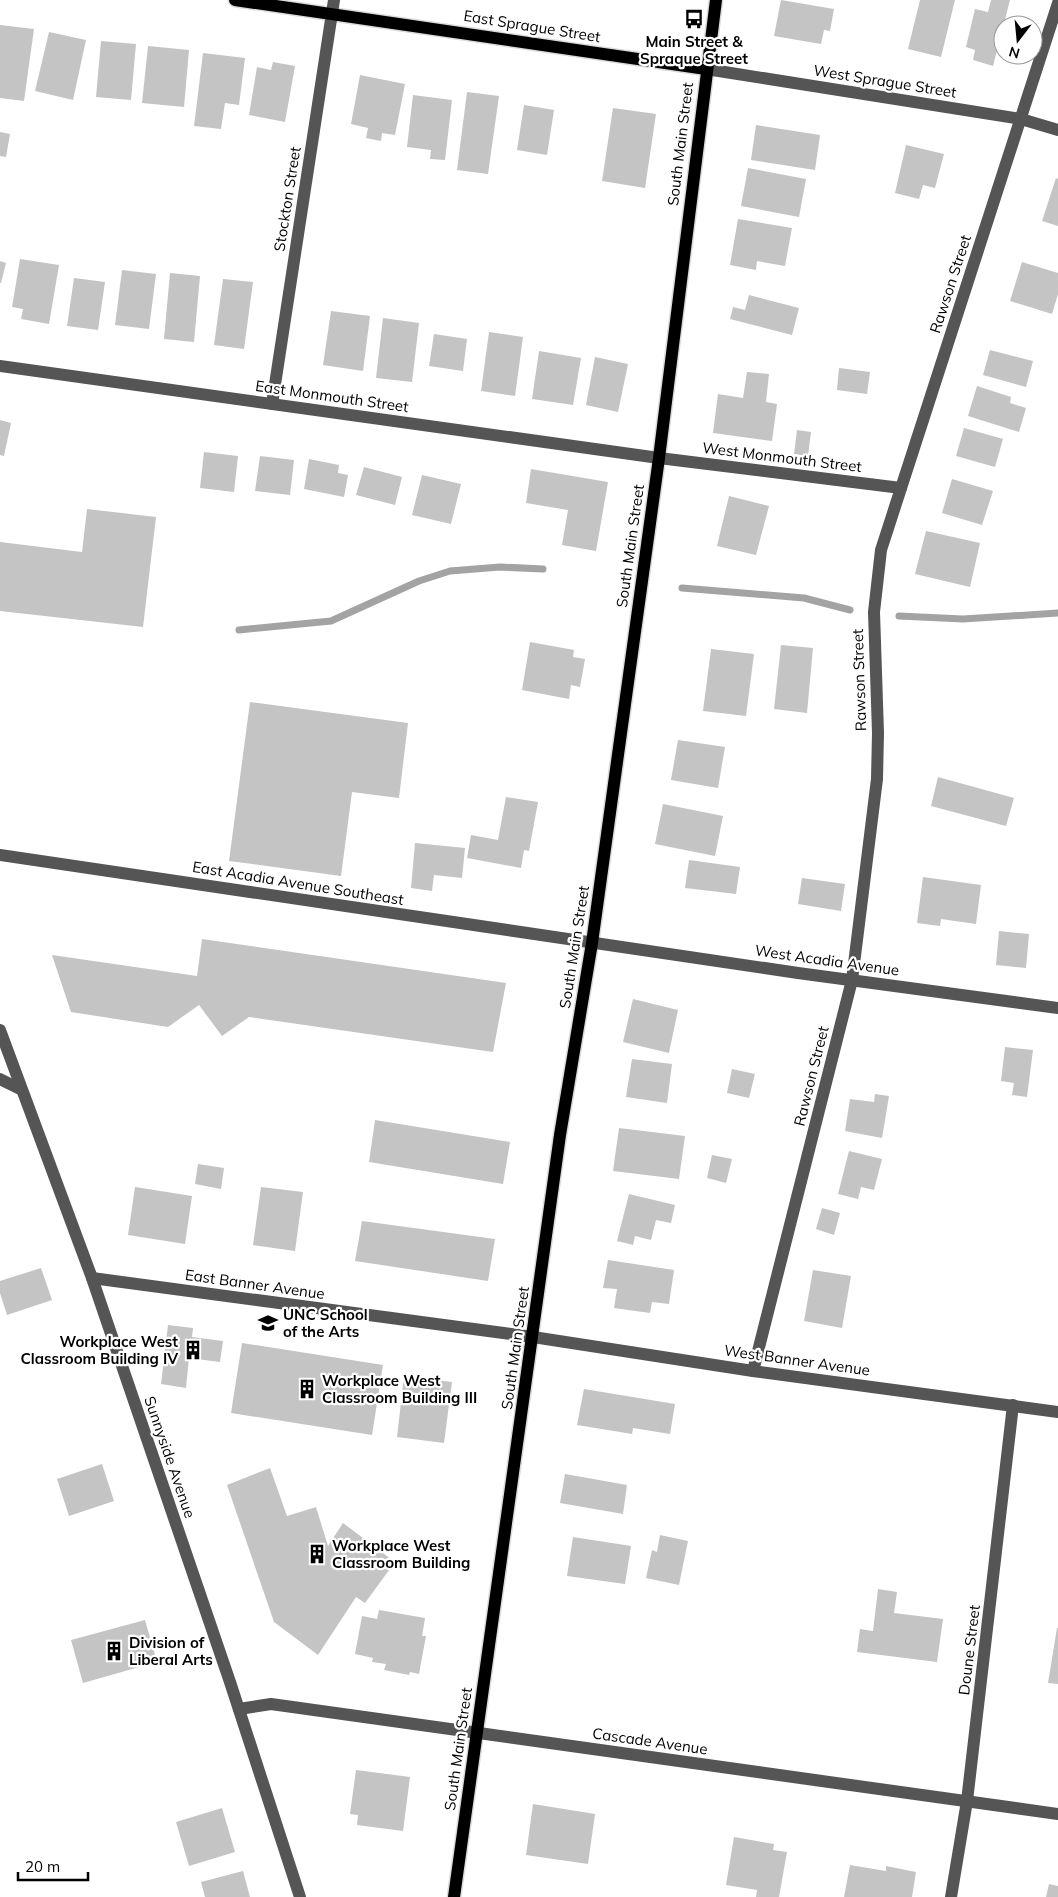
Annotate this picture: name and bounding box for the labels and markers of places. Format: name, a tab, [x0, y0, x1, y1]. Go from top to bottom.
bus stop icon: Main Street & Spraque Street	[683, 8, 705, 30]
place label: Main Street & Spraque Street	[640, 32, 748, 68]
place label: UNC School of the Arts	[283, 1305, 368, 1341]
school or university icon: UNC School of the Arts	[257, 1312, 279, 1334]
place label: Workplace West Classroom Building IV	[20, 1332, 178, 1368]
building icon: Workplace West Classroom Building IV	[182, 1339, 204, 1361]
place label: Workplace West Classroom Building III	[322, 1371, 477, 1407]
building icon: Workplace West Classroom Building III	[296, 1378, 318, 1400]
place label: Workplace West Classroom Building	[332, 1536, 470, 1572]
building icon: Workplace West Classroom Building	[306, 1543, 328, 1565]
place label: Division of Liberal Arts	[129, 1633, 213, 1669]
building icon: Division of Liberal Arts	[103, 1640, 125, 1662]

